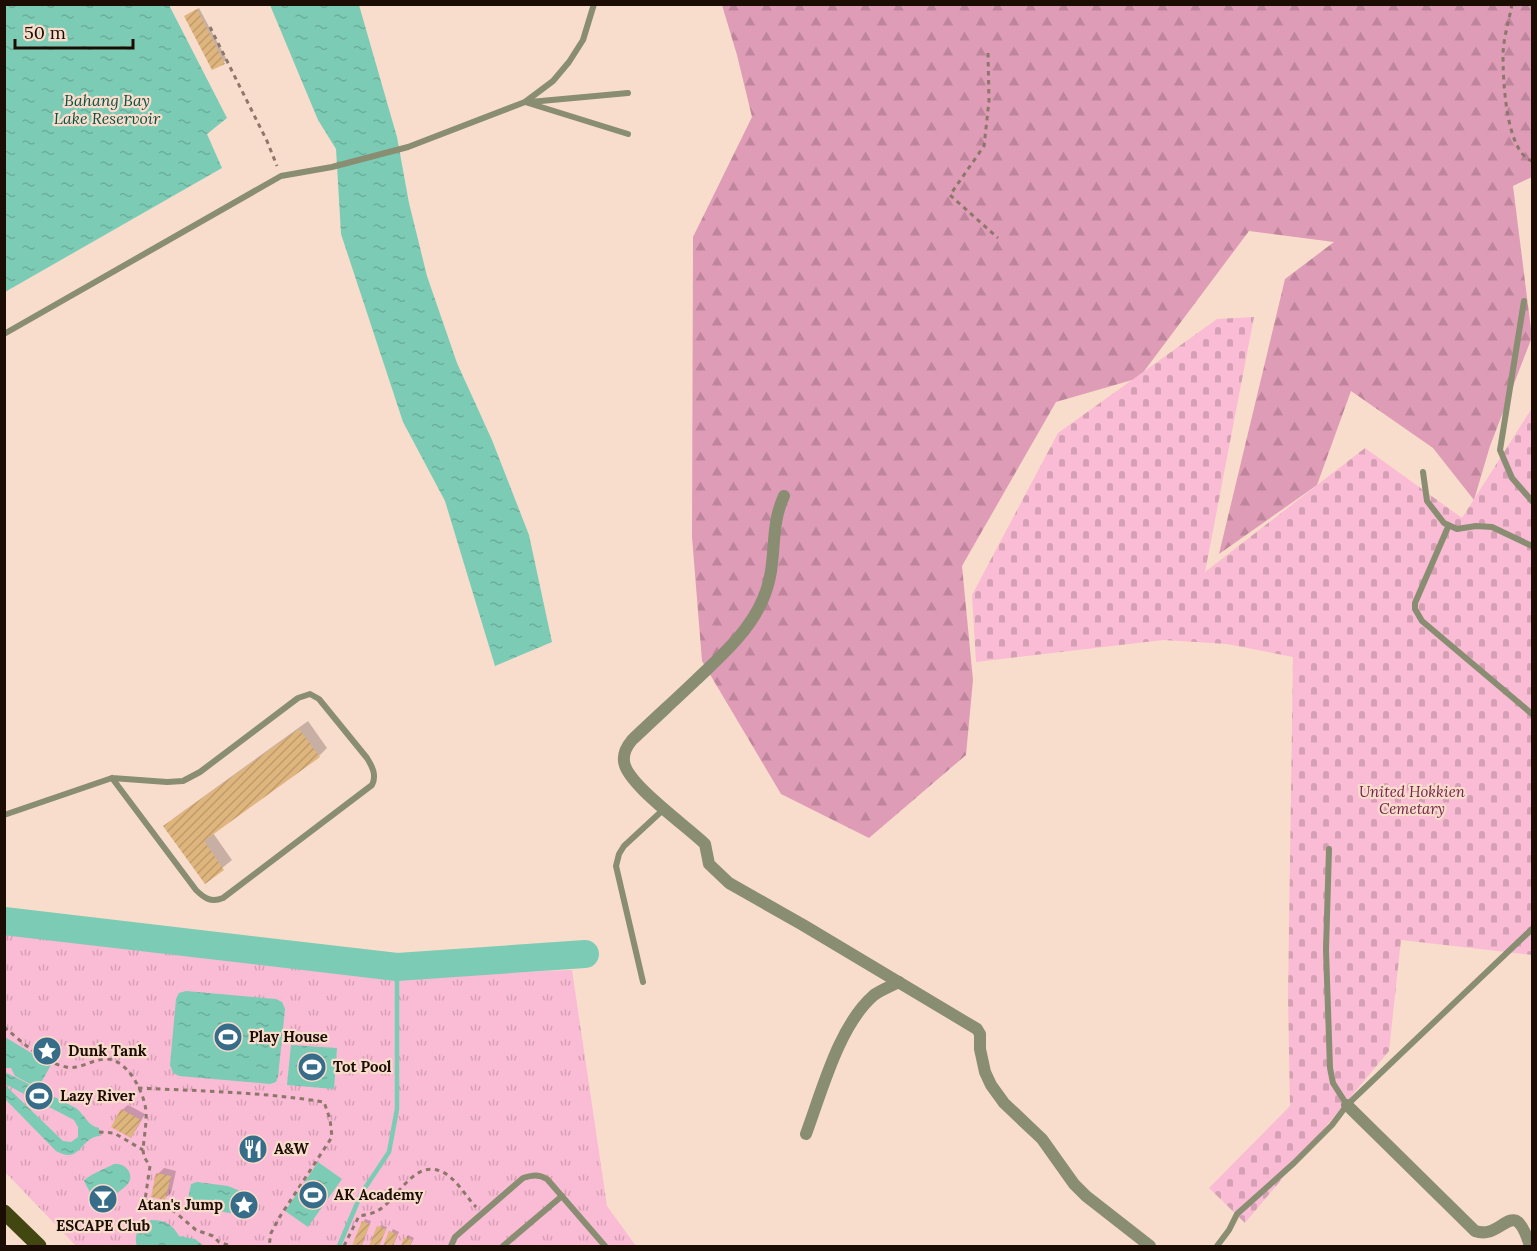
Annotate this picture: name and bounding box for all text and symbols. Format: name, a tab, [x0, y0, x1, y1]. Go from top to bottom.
scale bar	[15, 12, 134, 50]
text: 50 m	[24, 21, 66, 44]
water label: Bahang Bay Lake Reservoir	[54, 90, 161, 128]
park label: United Hokkien Cemetary	[1359, 782, 1466, 818]
sports icon: Play House	[212, 1021, 244, 1053]
place label: Play House	[249, 1027, 328, 1046]
place icon: Dunk Tank	[31, 1035, 63, 1067]
place label: Dunk Tank	[68, 1041, 147, 1060]
sports icon: Tot Pool	[296, 1051, 328, 1083]
place label: Tot Pool	[333, 1057, 392, 1076]
sports icon: Lazy River	[23, 1080, 55, 1112]
place label: Lazy River	[60, 1086, 136, 1105]
restaurant icon: A&W	[237, 1133, 269, 1165]
place label: A&W	[274, 1139, 309, 1158]
sports icon: AK Academy	[297, 1179, 329, 1211]
bar icon: ESCAPE Club	[87, 1183, 119, 1215]
place label: AK Academy	[334, 1185, 424, 1204]
place icon: Atan's Jump	[228, 1189, 260, 1221]
place label: Atan's Jump	[138, 1195, 223, 1214]
place label: ESCAPE Club	[56, 1216, 151, 1235]

